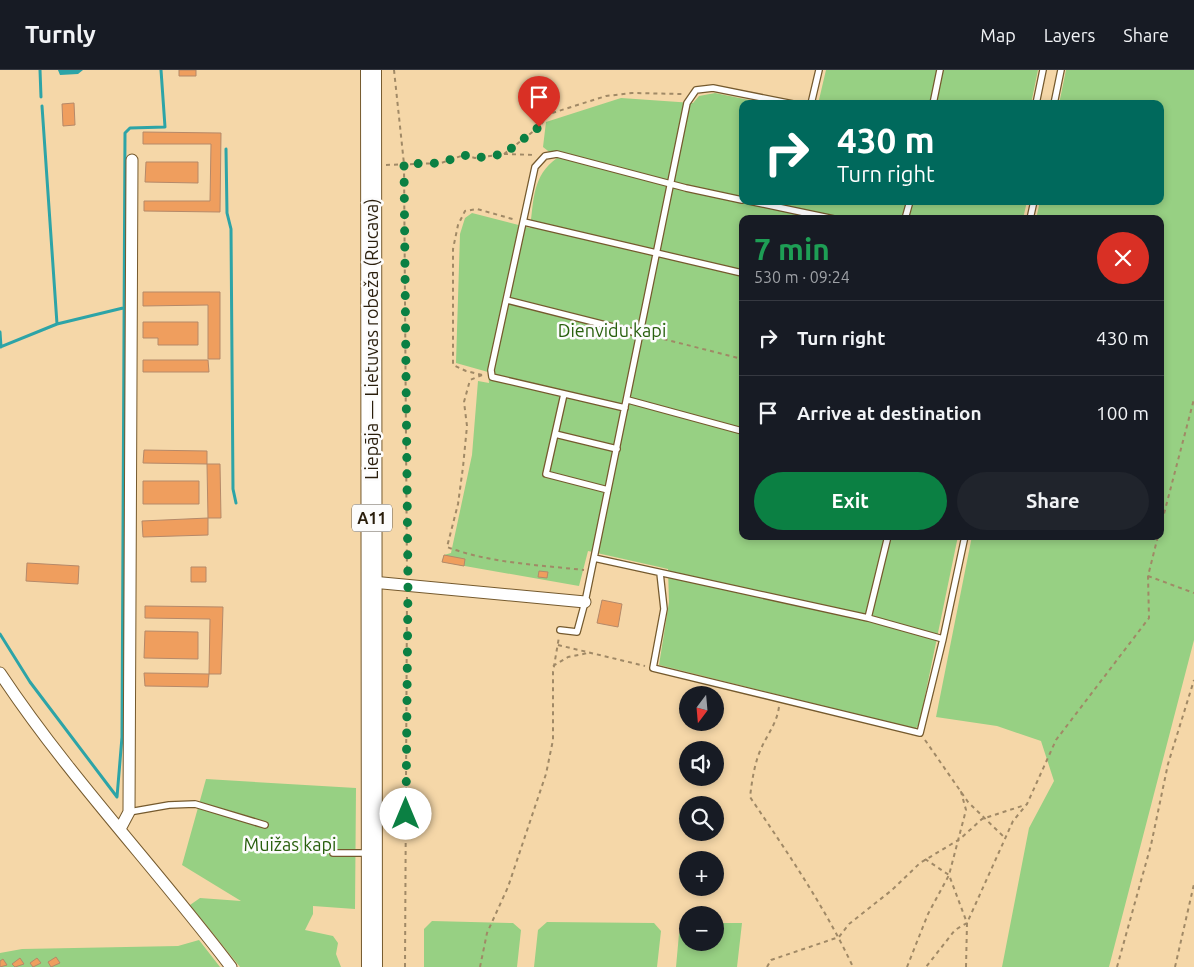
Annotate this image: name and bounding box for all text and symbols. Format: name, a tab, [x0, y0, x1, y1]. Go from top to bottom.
text: Turnly	[25, 21, 96, 48]
text: Map	[980, 25, 1016, 45]
text: Layers	[1044, 25, 1095, 45]
text: Share	[1123, 25, 1169, 45]
pin	[518, 76, 560, 127]
icon: arrive	[525, 83, 553, 111]
icon: right	[754, 120, 819, 185]
text: 430 m	[837, 120, 935, 160]
text: Turn right	[837, 161, 935, 186]
street label: Liepāja — Lietuvas robeža (Rucava)	[361, 198, 382, 480]
text: 7 min	[754, 232, 830, 266]
button: close	[1097, 232, 1149, 284]
text: 530 m · 09:24	[754, 268, 850, 286]
park label: Dienvidu kapi	[558, 320, 666, 340]
icon: right	[754, 324, 782, 352]
text: Turn right	[797, 327, 885, 349]
text: 430 m	[1096, 327, 1149, 349]
icon: arrive	[754, 399, 782, 427]
text: Arrive at destination	[797, 402, 982, 424]
text: 100 m	[1096, 402, 1149, 424]
button: Exit	[754, 472, 947, 530]
button: Share	[957, 472, 1149, 530]
road number: A11	[352, 504, 392, 532]
north arrow	[679, 686, 724, 731]
map controls	[679, 686, 724, 951]
button: sound	[679, 741, 724, 786]
position arrow	[379, 787, 431, 839]
button: search	[679, 796, 724, 841]
park label: Muižas kapi	[244, 834, 336, 854]
button: +	[679, 851, 724, 896]
button: −	[679, 906, 724, 951]

